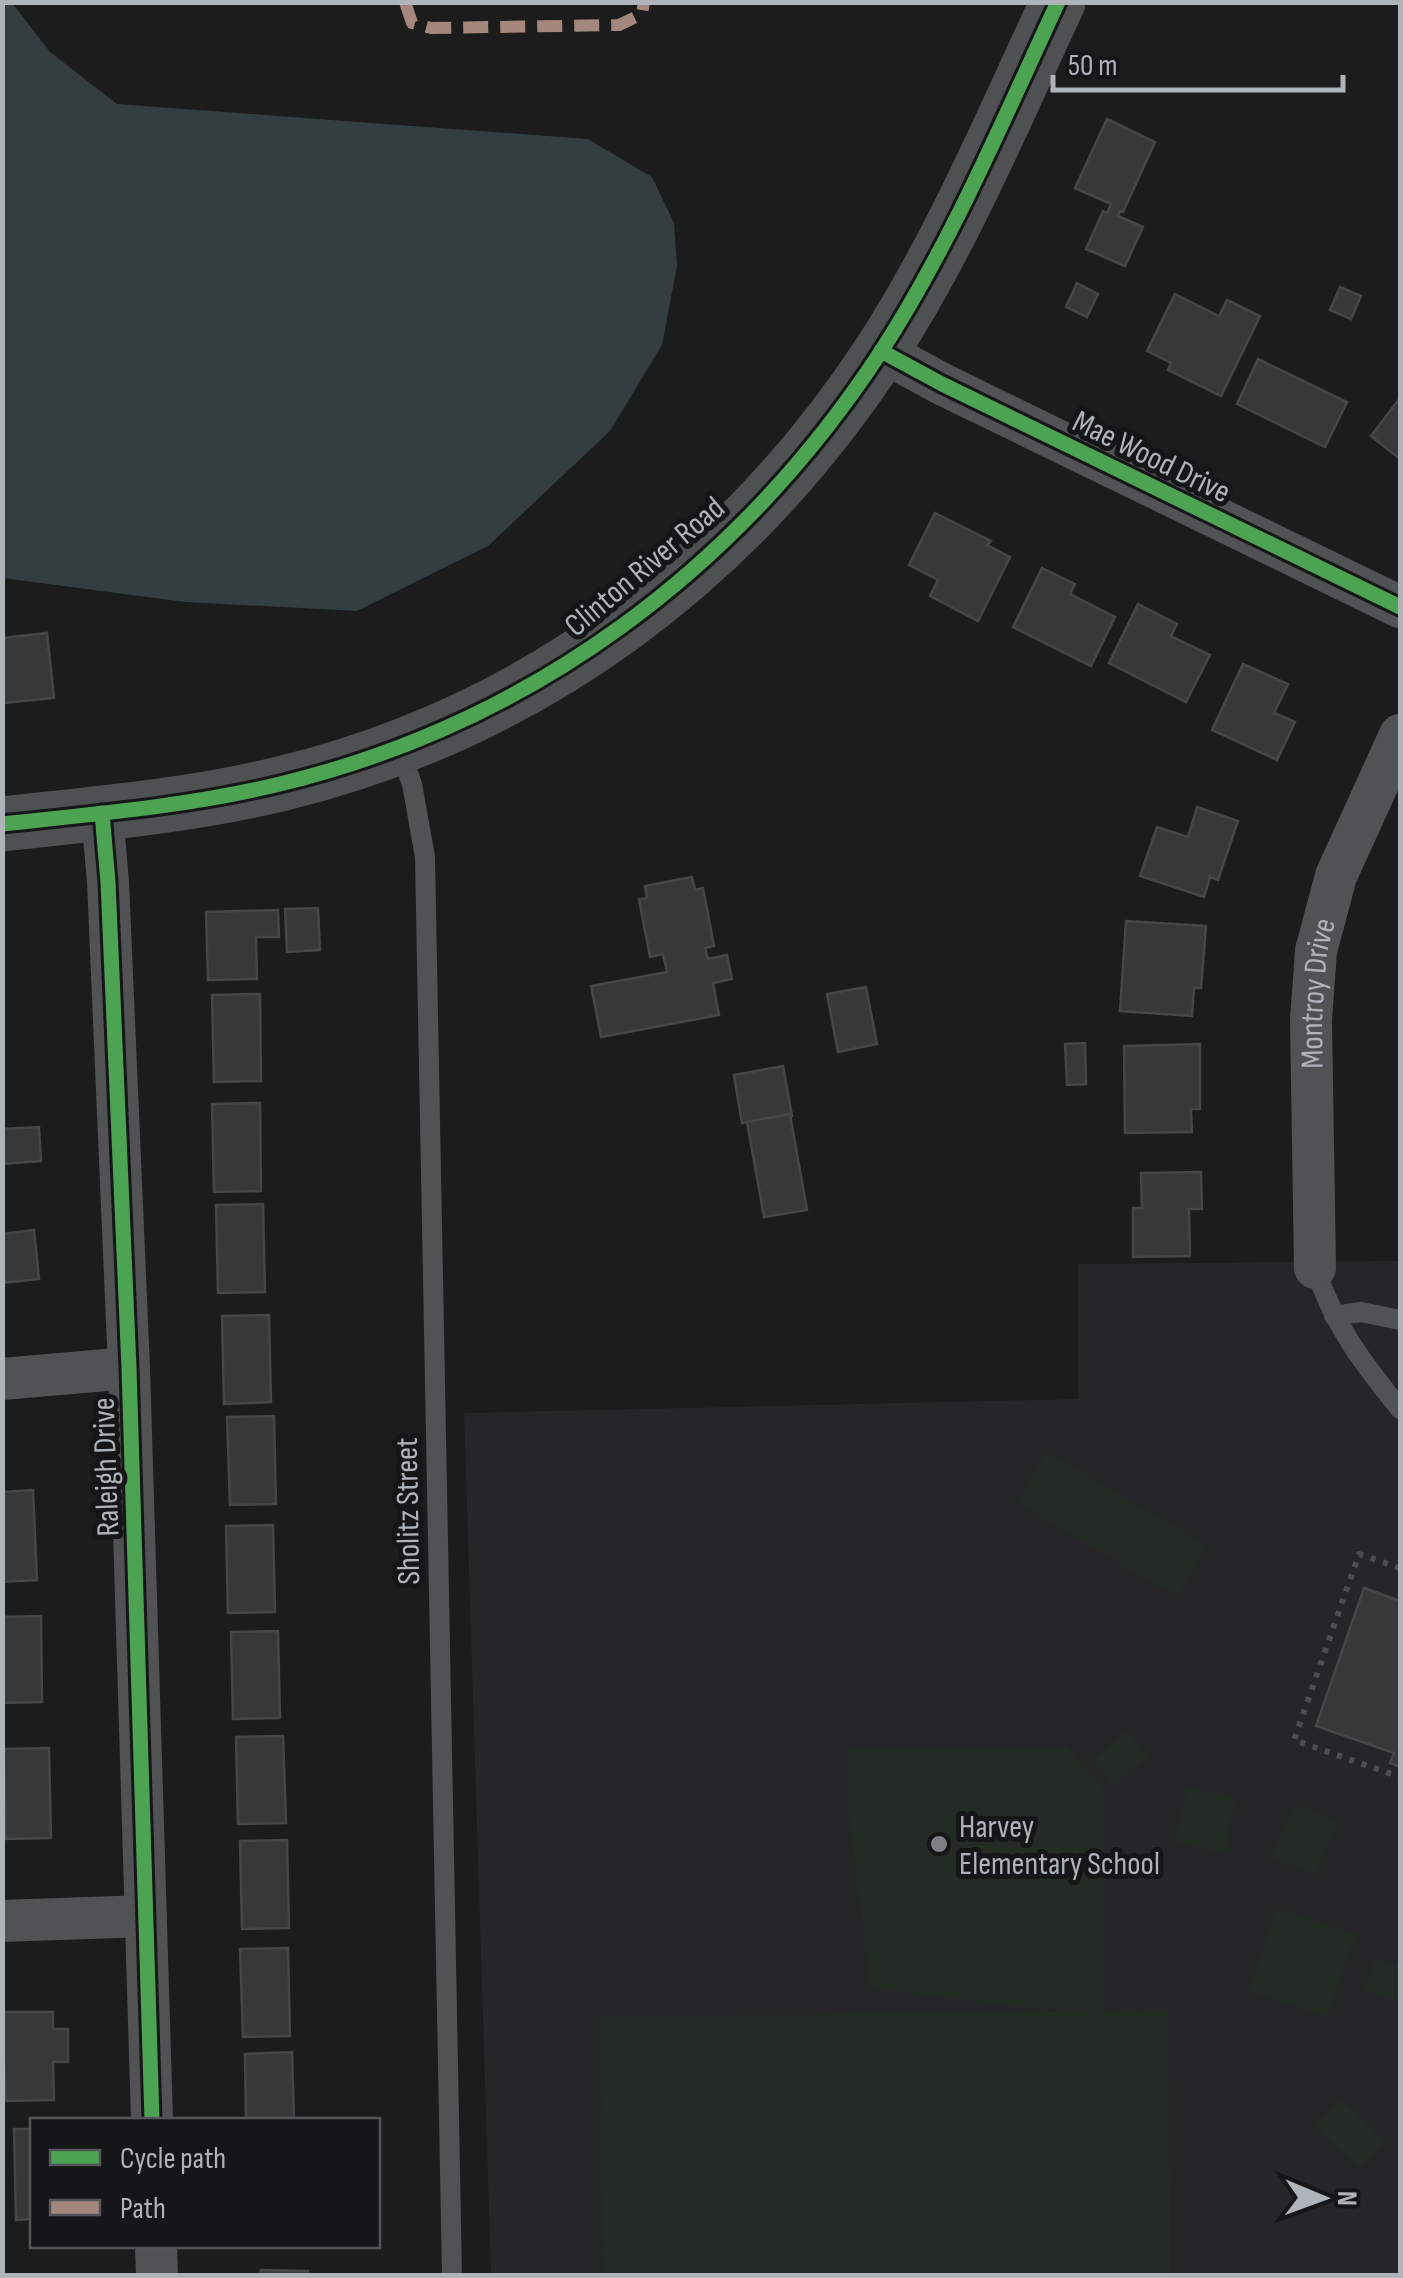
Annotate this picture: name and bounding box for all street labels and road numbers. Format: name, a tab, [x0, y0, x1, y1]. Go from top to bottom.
street label: Mae Wood Drive	[1066, 402, 1236, 512]
street label: Clinton River Road	[557, 489, 733, 645]
street label: Montroy Drive	[1293, 914, 1345, 1069]
street label: Raleigh Drive	[85, 1397, 128, 1537]
street label: Sholitz Street	[388, 1437, 429, 1585]

